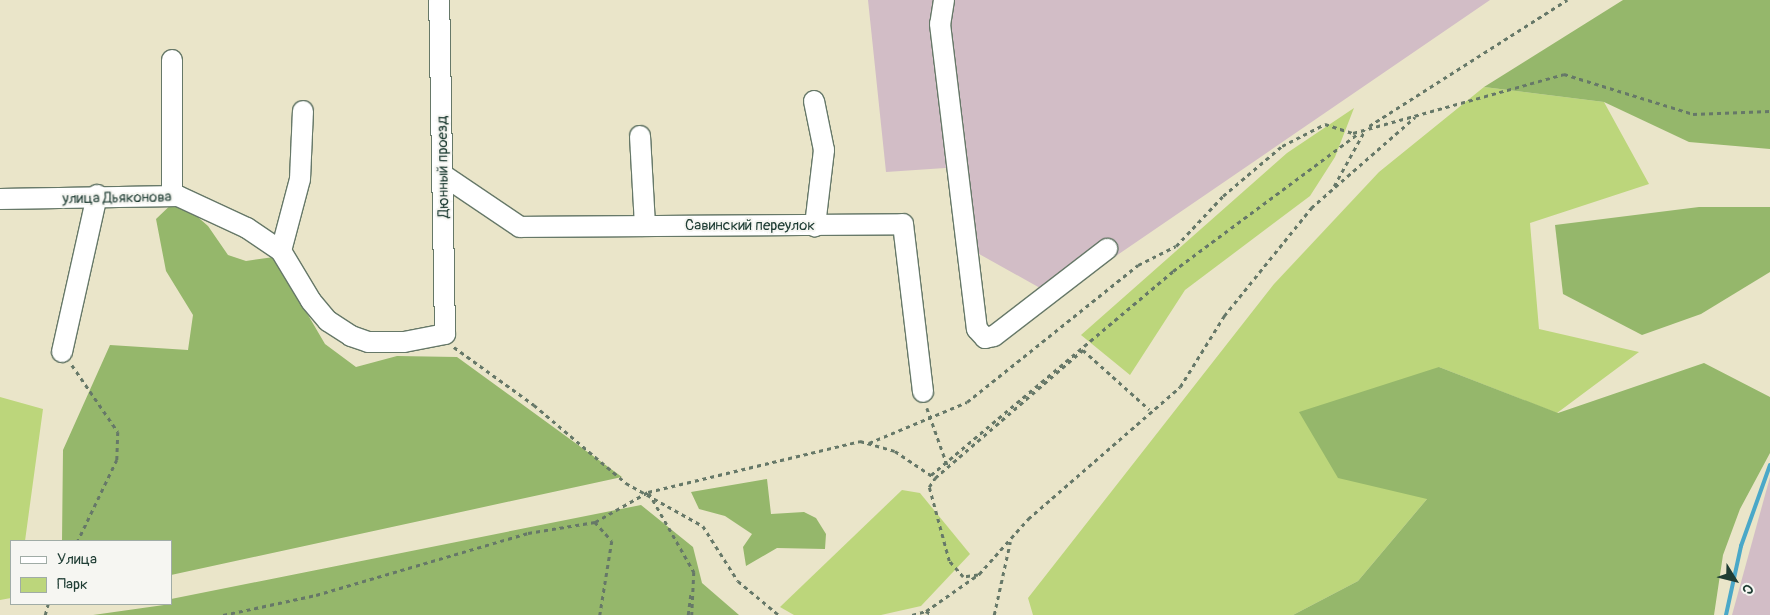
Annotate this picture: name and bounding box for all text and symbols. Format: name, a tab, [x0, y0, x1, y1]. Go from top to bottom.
street label: Дюнный проезд	[433, 116, 453, 218]
street label: улица Дьяконова	[62, 188, 172, 208]
street label: Савинский переулок	[685, 217, 815, 235]
legend	[10, 540, 172, 605]
text: Улица	[57, 550, 97, 569]
north arrow	[1710, 555, 1760, 605]
text: Парк	[57, 575, 88, 594]
text: С	[1738, 581, 1757, 598]

